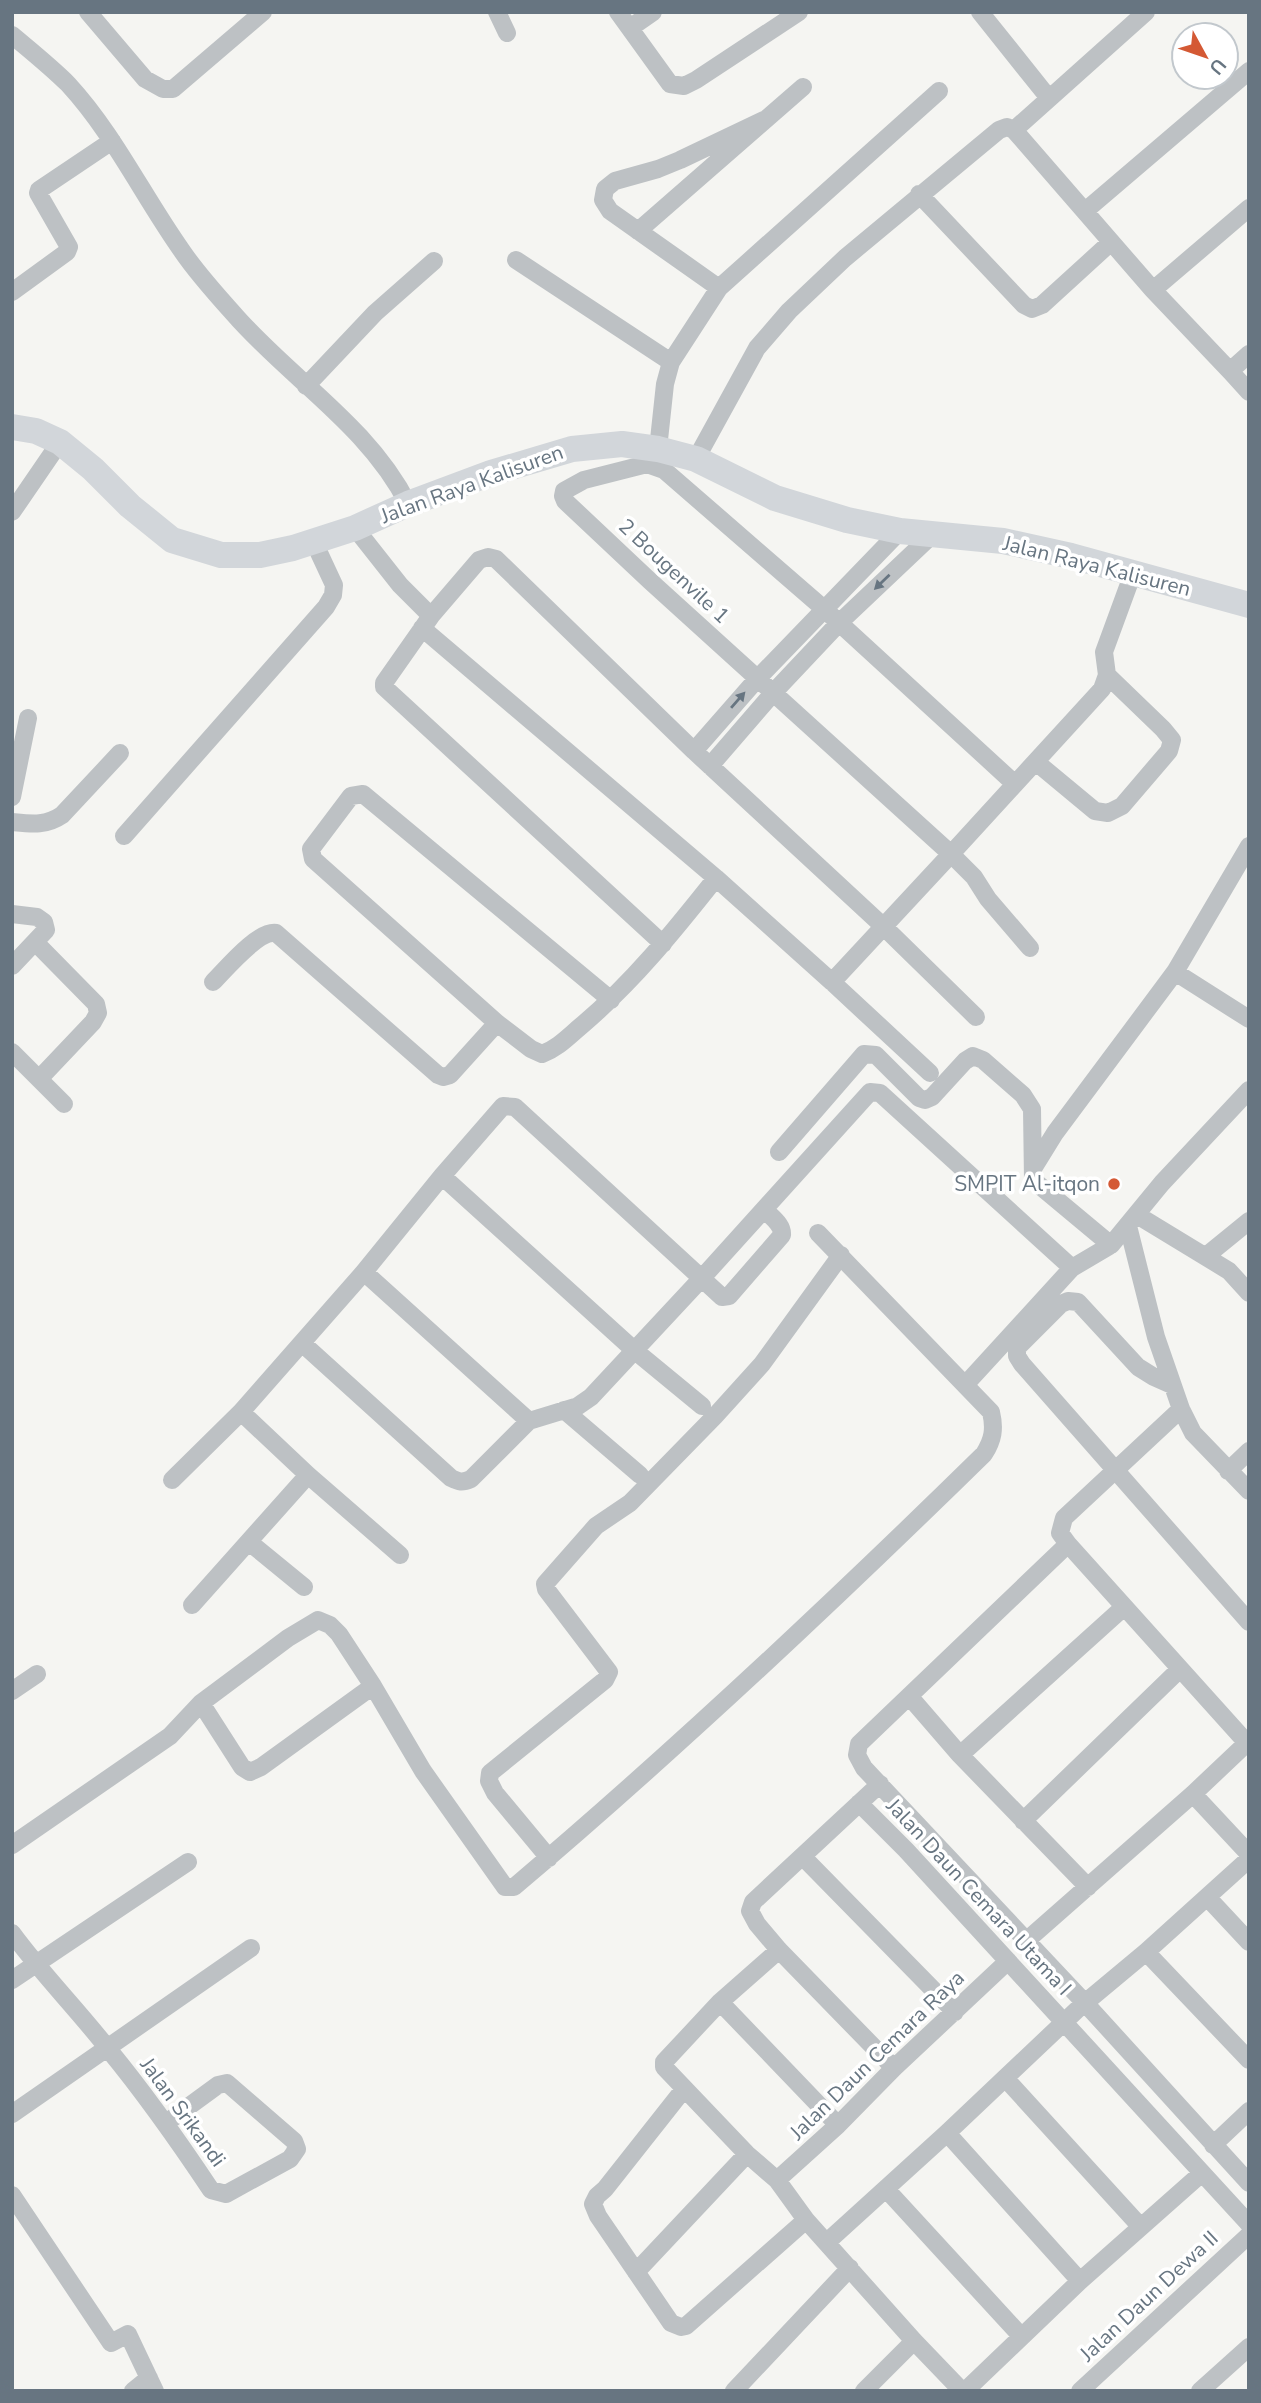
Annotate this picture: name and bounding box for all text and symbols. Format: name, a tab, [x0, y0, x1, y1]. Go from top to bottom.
north arrow	[1170, 21, 1240, 91]
text: U	[1203, 53, 1232, 80]
street label: Jalan Raya Kalisuren	[376, 438, 567, 530]
street label: 2 Bougenvile 1	[613, 512, 735, 630]
street label: Jalan Raya Kalisuren	[999, 529, 1194, 603]
one-way arrow	[874, 573, 891, 590]
one-way arrow	[730, 691, 746, 708]
place label: SMPIT Al-itqon	[954, 1170, 1100, 1198]
marker: SMPIT Al-itqon	[1106, 1176, 1122, 1192]
street label: Jalan Daun Cemara Utama I	[880, 1792, 1078, 2002]
street label: Jalan Daun Cemara Raya	[783, 1964, 970, 2147]
street label: Jalan Srikandi	[133, 2051, 232, 2172]
street label: Jalan Daun Dewa II	[1073, 2224, 1224, 2368]

